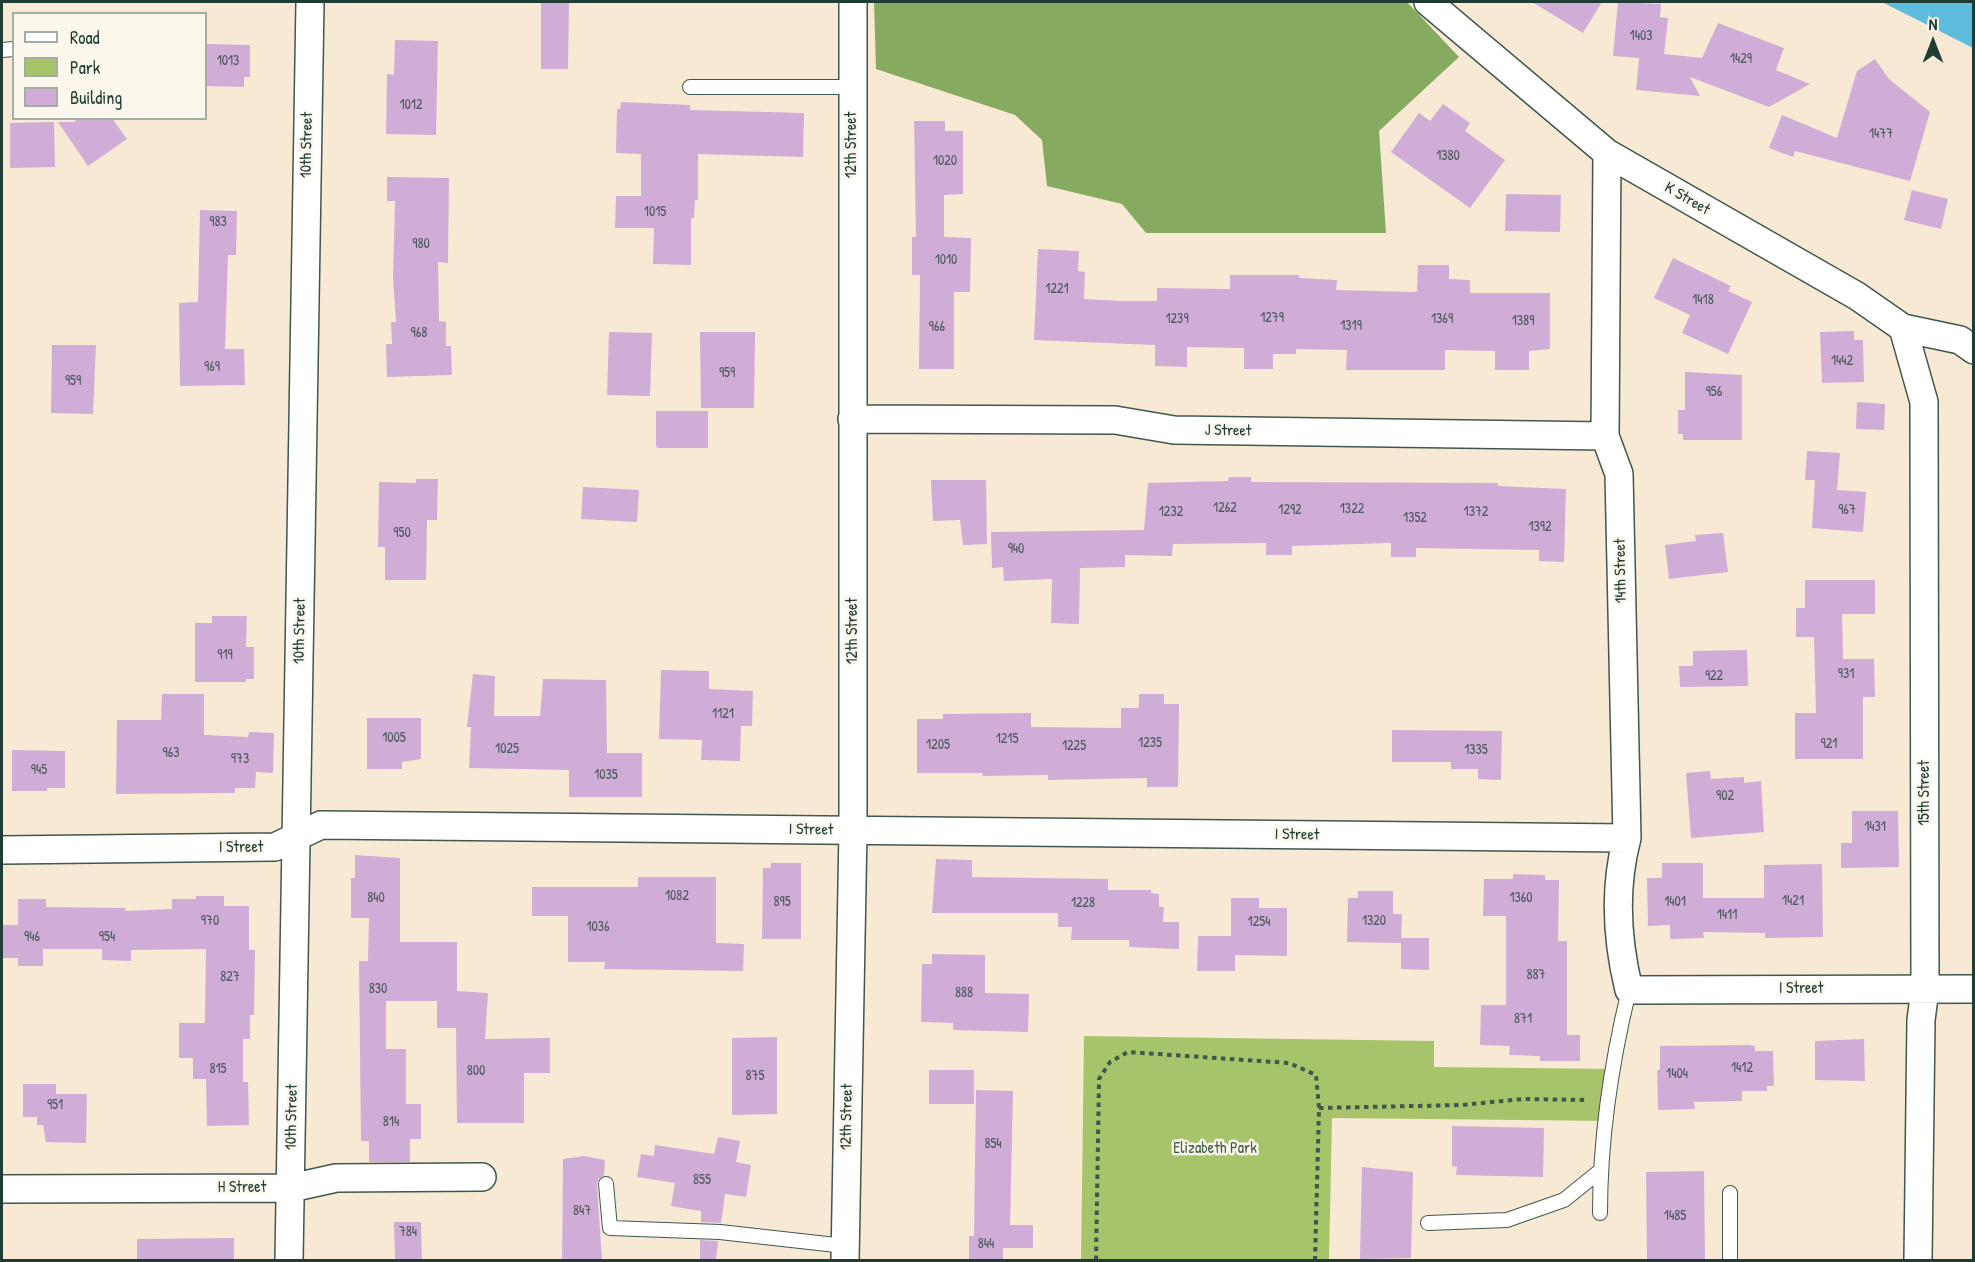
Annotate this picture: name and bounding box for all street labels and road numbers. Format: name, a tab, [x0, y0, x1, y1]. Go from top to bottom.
street label: 10th Street	[297, 112, 317, 178]
street label: 12th Street	[842, 112, 862, 178]
street label: K Street	[1661, 178, 1713, 220]
street label: J Street	[1204, 421, 1252, 441]
street label: 14th Street	[1611, 538, 1631, 604]
street label: 10th Street	[290, 598, 310, 664]
street label: 12th Street	[843, 598, 863, 664]
street label: 15th Street	[1915, 760, 1935, 826]
street label: I Street	[788, 820, 834, 840]
street label: I Street	[1274, 825, 1320, 845]
street label: I Street	[219, 838, 263, 858]
street label: I Street	[1779, 979, 1823, 999]
street label: 10th Street	[282, 1084, 302, 1150]
street label: 12th Street	[837, 1084, 857, 1150]
street label: H Street	[218, 1178, 266, 1198]

